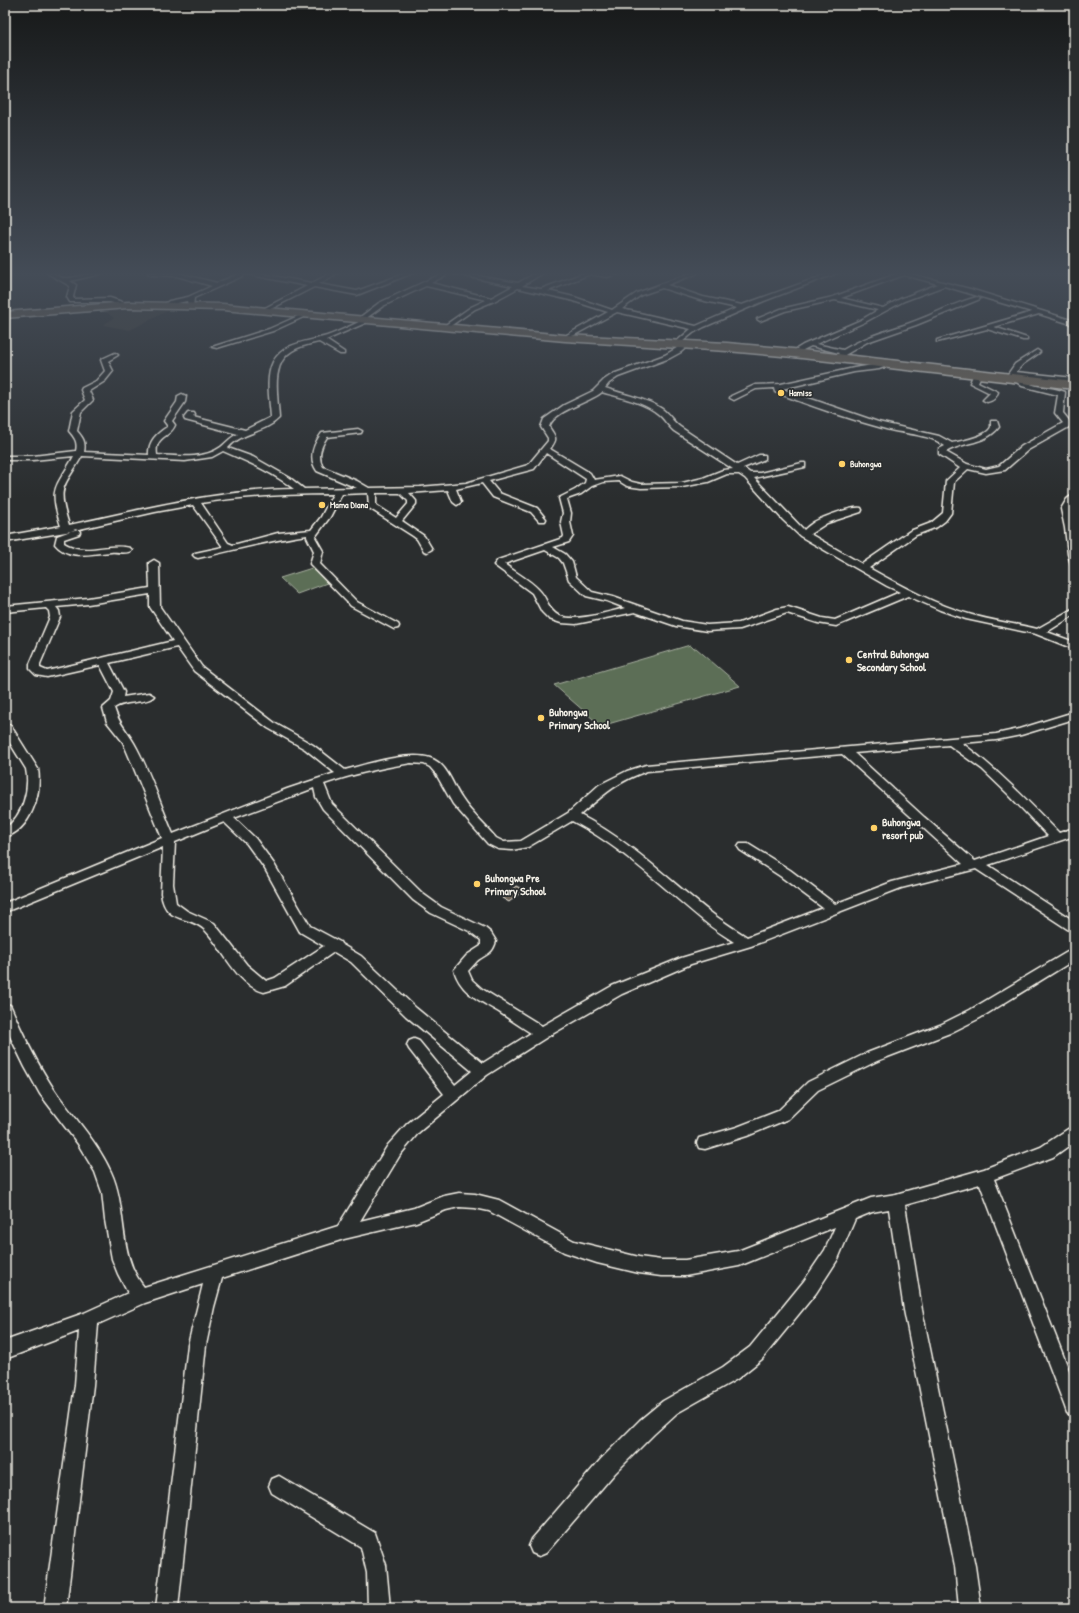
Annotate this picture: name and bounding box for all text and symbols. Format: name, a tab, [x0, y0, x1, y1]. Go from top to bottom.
place label: Hamiss	[789, 387, 812, 399]
marker: Hamiss	[776, 388, 786, 398]
place label: Buhongwa	[850, 458, 882, 471]
marker: Buhongwa	[837, 459, 847, 469]
place label: Mama Diana	[330, 499, 368, 511]
marker: Mama Diana	[317, 500, 327, 510]
place label: Central Buhongwa Secondary School	[857, 647, 929, 675]
marker: Central Buhongwa Secondary School	[844, 655, 854, 665]
place label: Buhongwa Primary School	[549, 705, 611, 733]
marker: Buhongwa Primary School	[536, 713, 546, 723]
place label: Buhongwa resort pub	[882, 815, 924, 843]
marker: Buhongwa resort pub	[869, 823, 879, 833]
place label: Buhongwa Pre Primary School	[485, 871, 547, 899]
marker: Buhongwa Pre Primary School	[472, 879, 482, 889]

